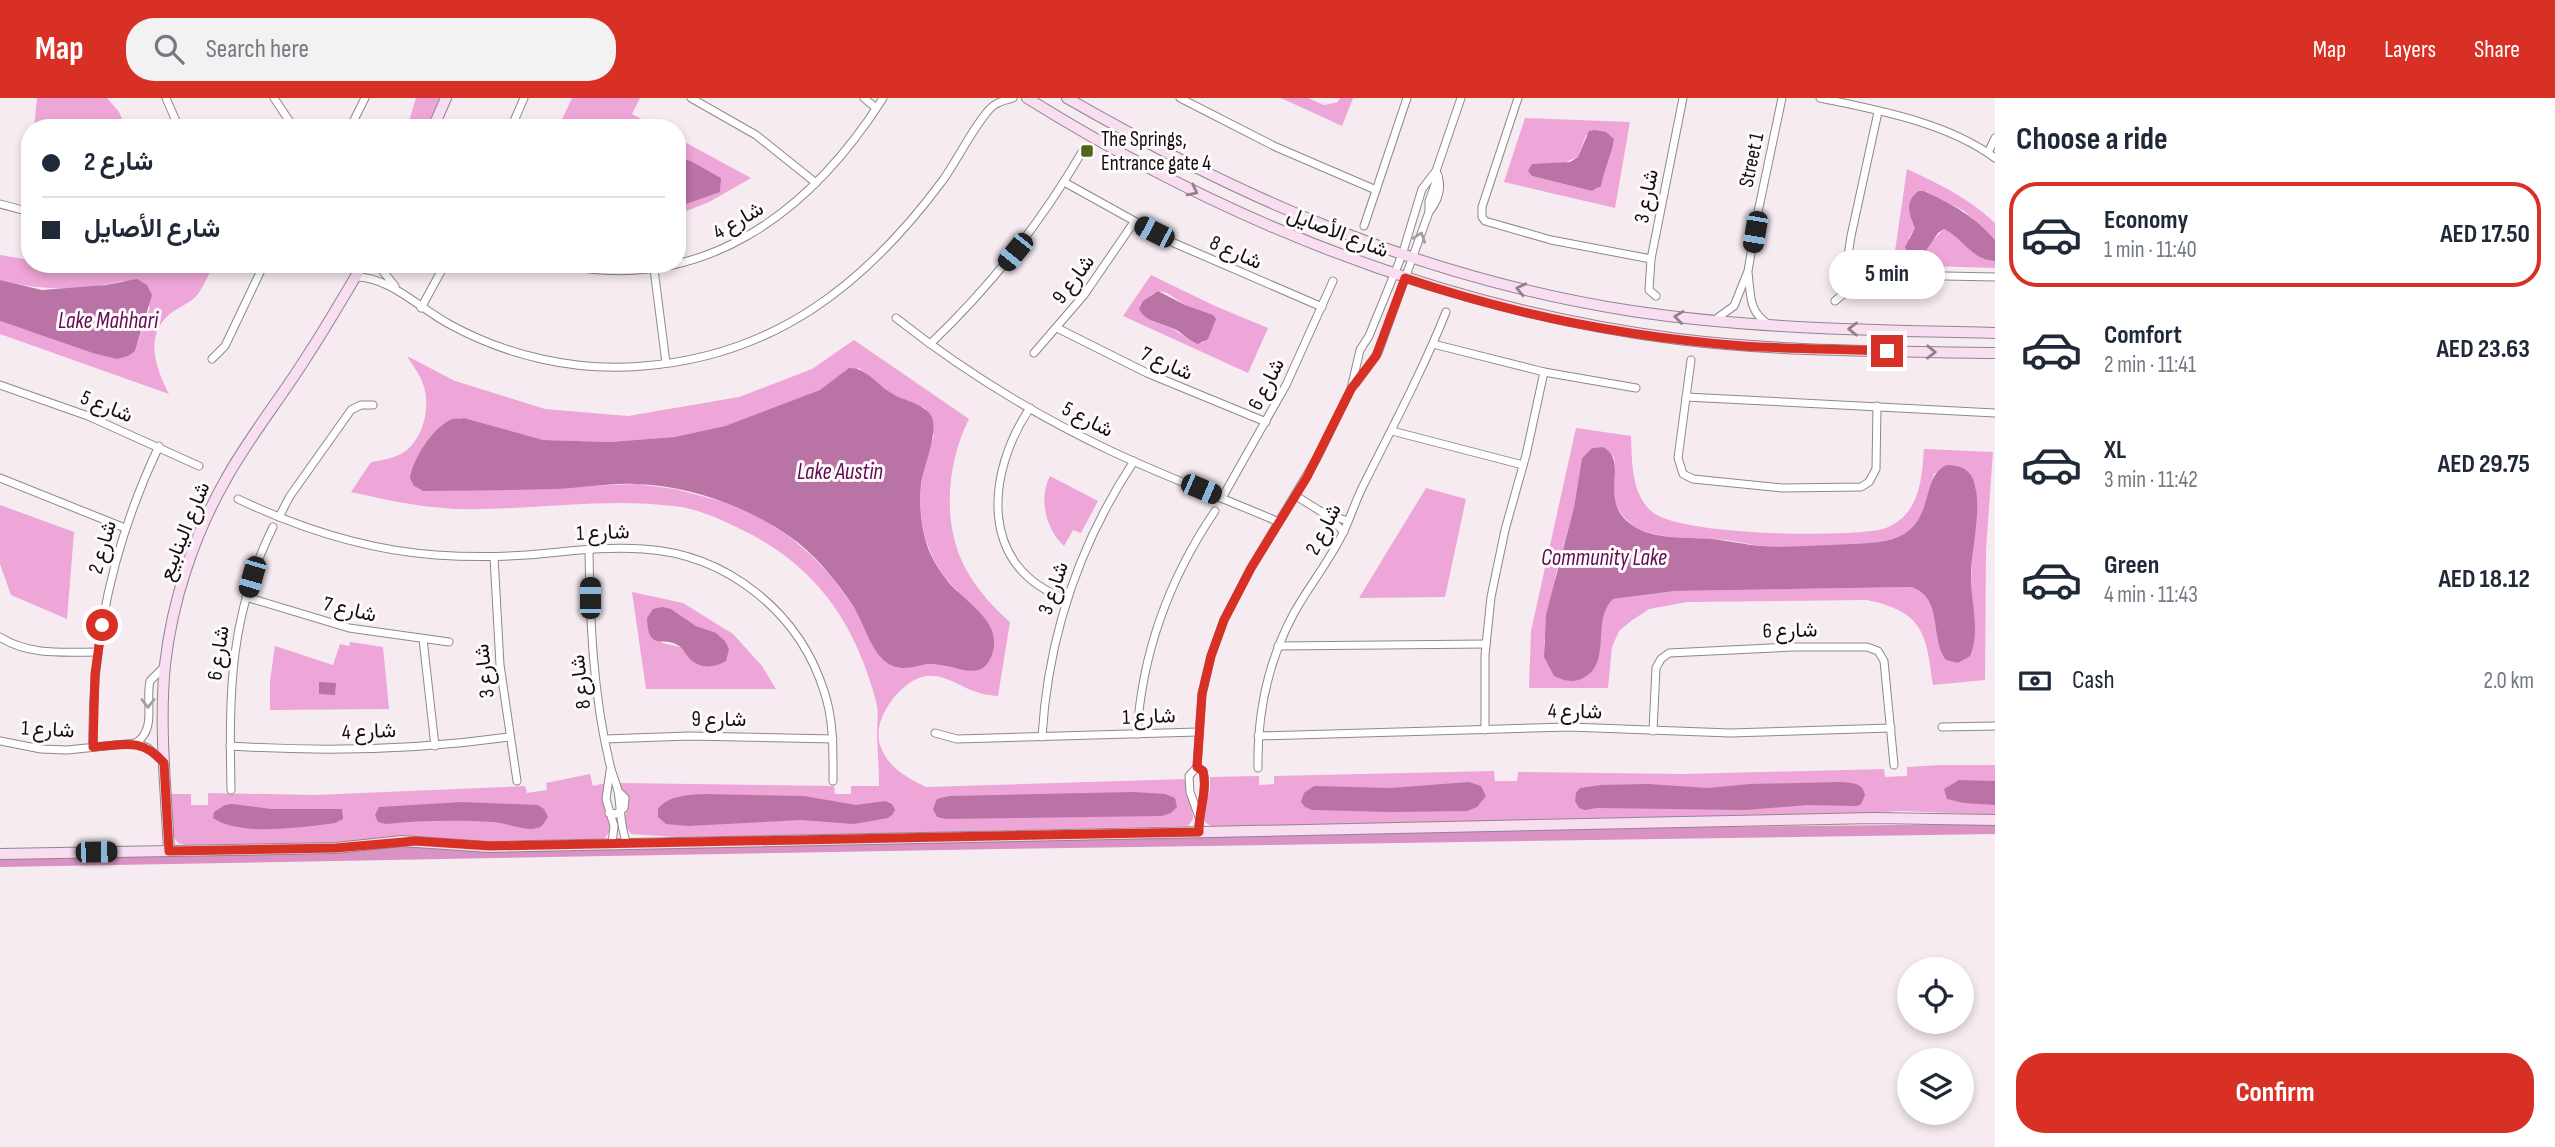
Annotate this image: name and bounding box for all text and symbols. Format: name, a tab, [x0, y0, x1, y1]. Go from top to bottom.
search box	[126, 18, 616, 81]
text: Map	[35, 29, 84, 69]
icon: search	[150, 30, 188, 68]
text: Search here	[206, 34, 309, 65]
text: Map	[2313, 35, 2346, 64]
text: Layers	[2384, 35, 2436, 64]
text: Share	[2474, 35, 2520, 64]
text: Choose a ride	[2016, 120, 2168, 159]
place label: The Springs, Entrance gate 4	[1101, 127, 1211, 176]
street label: Street 1	[1734, 130, 1770, 190]
marker: The Springs, Entrance gate 4	[1079, 143, 1095, 159]
text: شارع 2	[84, 147, 153, 178]
street label: شارع 3	[1629, 167, 1665, 225]
one-way arrow	[1186, 183, 1198, 197]
street label: شارع 4	[708, 196, 769, 246]
street label: شارع الأصايل	[1283, 202, 1392, 264]
icon: car	[2020, 203, 2083, 266]
text: Economy	[2104, 205, 2188, 236]
car	[1742, 209, 1769, 255]
car	[1131, 213, 1178, 251]
text: شارع الأصايل	[84, 214, 220, 245]
text: AED 17.50	[2440, 219, 2530, 250]
car	[994, 229, 1037, 275]
street label: شارع 8	[1205, 230, 1266, 276]
one-way arrow	[1412, 232, 1426, 244]
text: 1 min · 11:40	[2104, 236, 2197, 264]
street label: شارع 9	[1047, 250, 1101, 309]
callout: 5 min	[1829, 250, 1945, 299]
text: 5 min	[1865, 260, 1909, 288]
one-way arrow	[1515, 283, 1527, 297]
water label: Lake Mahhari	[58, 307, 159, 335]
one-way arrow	[1673, 309, 1685, 324]
icon: car	[2020, 318, 2083, 381]
text: Comfort	[2104, 320, 2182, 351]
one-way arrow	[1848, 322, 1859, 337]
text: AED 23.63	[2436, 334, 2530, 365]
route end	[1871, 335, 1903, 367]
street label: شارع 7	[1137, 341, 1197, 387]
one-way arrow	[1926, 344, 1937, 359]
text: 2 min · 11:41	[2104, 351, 2196, 379]
street label: شارع 6	[1243, 354, 1291, 415]
street label: شارع 5	[77, 385, 137, 429]
street label: شارع 5	[1058, 396, 1118, 444]
icon: car	[2020, 433, 2083, 496]
text: XL	[2104, 435, 2126, 466]
text: AED 29.75	[2438, 449, 2530, 480]
water label: Lake Austin	[797, 458, 883, 486]
text: 3 min · 11:42	[2104, 466, 2198, 494]
car	[1178, 471, 1225, 507]
street label: شارع الينابيع	[153, 478, 217, 585]
street label: شارع 2	[1300, 499, 1348, 560]
street label: شارع 2	[83, 518, 123, 577]
street label: شارع 1	[576, 519, 630, 547]
water label: Community Lake	[1541, 544, 1667, 572]
icon: car	[2020, 548, 2083, 611]
text: Green	[2104, 550, 2159, 581]
car	[237, 554, 268, 600]
street label: شارع 3	[1033, 558, 1075, 618]
text: AED 18.12	[2438, 564, 2530, 595]
car	[580, 577, 601, 619]
text: 4 min · 11:43	[2104, 581, 2198, 609]
street label: شارع 7	[321, 591, 379, 629]
route start	[86, 609, 118, 641]
street label: شارع 6	[1762, 618, 1818, 644]
street label: شارع 6	[202, 624, 236, 682]
street label: شارع 3	[469, 642, 501, 699]
street label: شارع 8	[565, 653, 597, 711]
icon: cash	[2016, 662, 2054, 700]
text: Cash	[2072, 665, 2115, 696]
text: 2.0 km	[2483, 667, 2534, 695]
one-way arrow	[140, 699, 156, 709]
street label: شارع 4	[1548, 699, 1602, 725]
street label: شارع 1	[1122, 703, 1176, 731]
street label: شارع 9	[692, 707, 746, 733]
street label: شارع 1	[21, 716, 75, 744]
street label: شارع 4	[341, 718, 397, 746]
car	[75, 841, 118, 863]
map controls	[1897, 957, 1974, 1125]
button: locate	[1897, 957, 1974, 1034]
button: layers	[1897, 1048, 1974, 1125]
button: Confirm	[2016, 1053, 2534, 1133]

